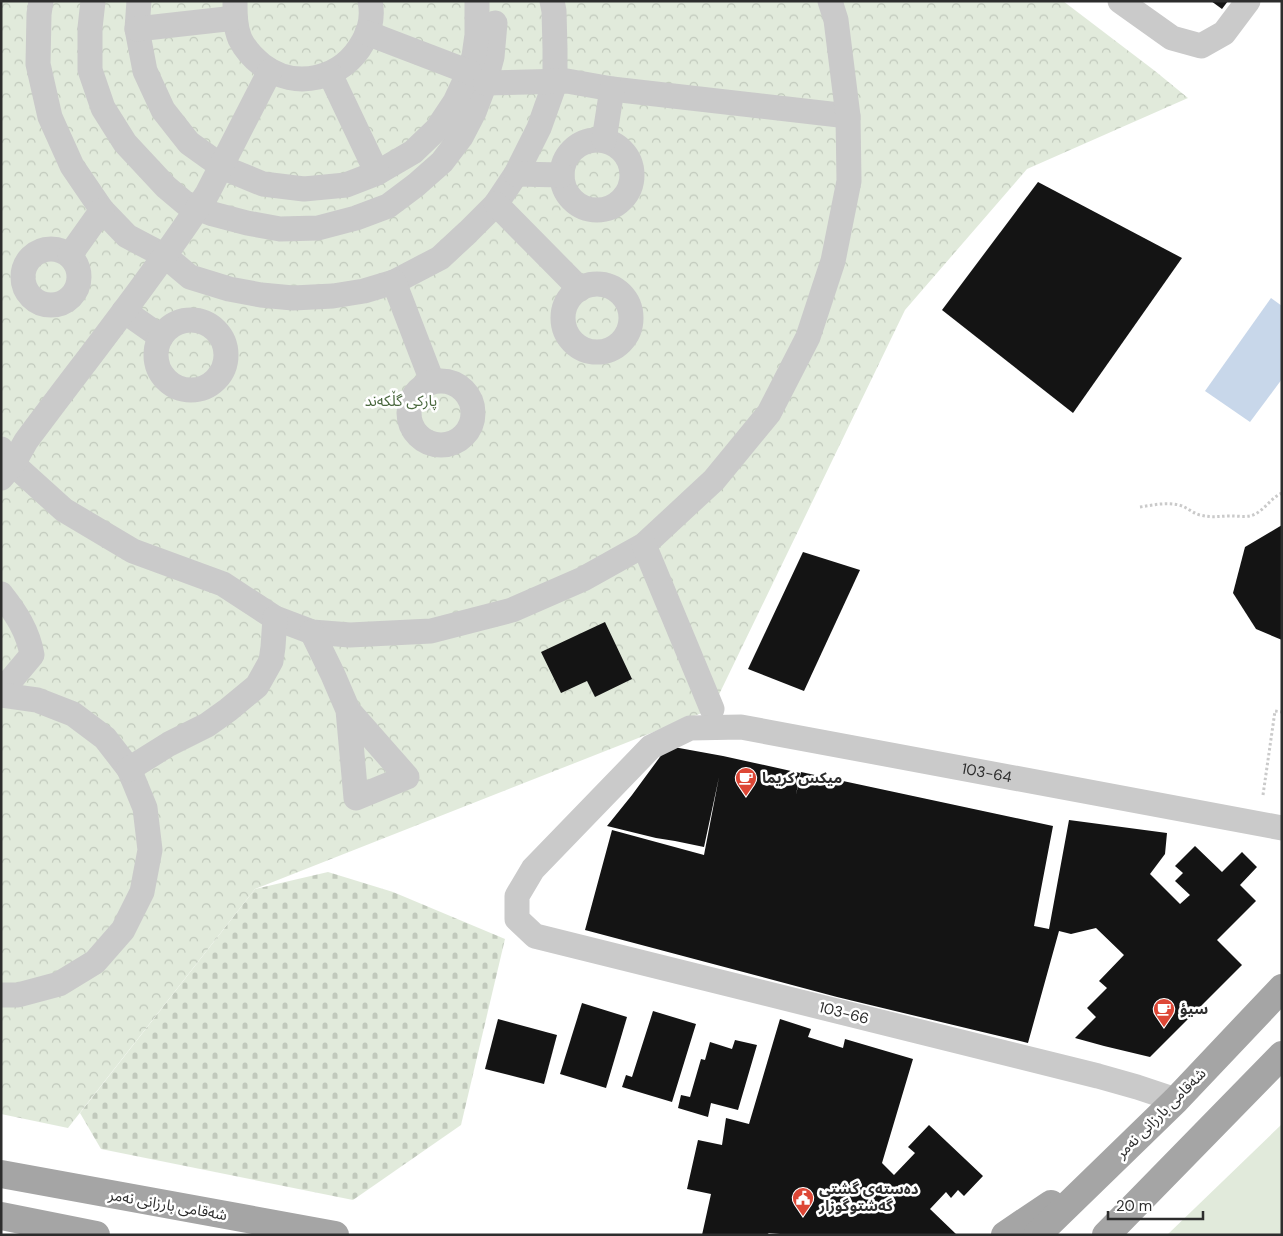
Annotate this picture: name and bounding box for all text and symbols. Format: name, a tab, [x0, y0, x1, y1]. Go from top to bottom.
park label: پارکی گڵکەند	[365, 390, 437, 411]
street label: 103-64	[960, 758, 1013, 787]
cafe icon: ميكس كريما	[734, 766, 758, 797]
place label: ميكس كريما	[762, 768, 842, 788]
street label: 103-66	[817, 997, 871, 1029]
cafe icon: سيؤ	[1152, 997, 1176, 1028]
place label: سيؤ	[1180, 999, 1208, 1019]
street label: شەقامی بارزانی نەمر	[1111, 1063, 1211, 1163]
place label: ده‌سته‌ی گشتی گه‌شتوگوزار	[818, 1179, 919, 1216]
street label: شەقامی بارزانی نەمر	[106, 1185, 229, 1225]
public building icon: ده‌سته‌ی گشتی گه‌شتوگوزار	[791, 1186, 815, 1217]
scale bar	[1108, 1188, 1203, 1220]
text: 20 m	[1116, 1196, 1152, 1216]

